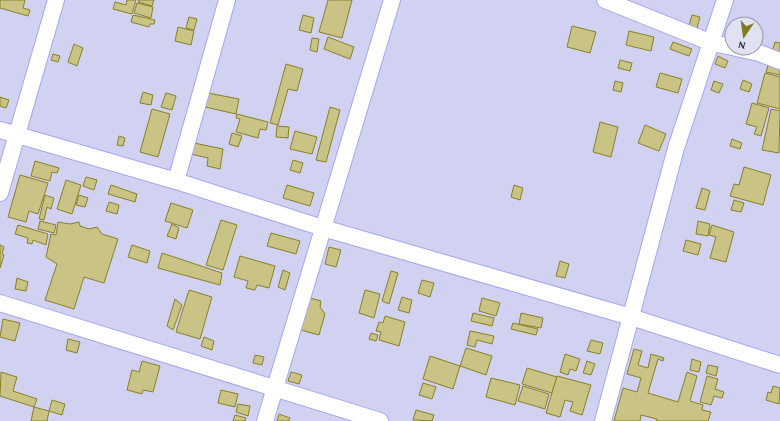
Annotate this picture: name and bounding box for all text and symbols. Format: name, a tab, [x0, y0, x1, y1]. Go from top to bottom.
north arrow	[724, 16, 764, 56]
text: N	[736, 39, 747, 52]

